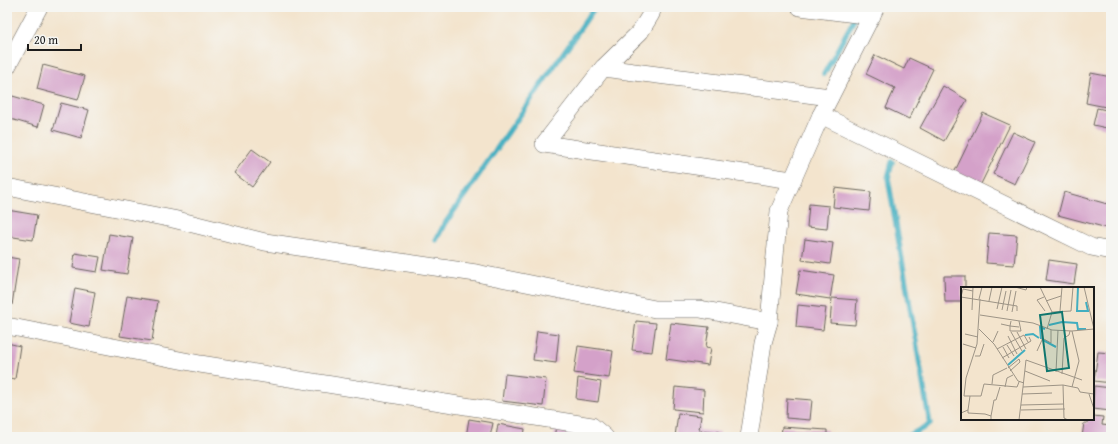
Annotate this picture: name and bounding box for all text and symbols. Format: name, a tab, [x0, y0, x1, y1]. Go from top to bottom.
scale bar	[28, 26, 81, 52]
text: 20 m	[34, 31, 58, 48]
inset map	[961, 287, 1094, 420]

